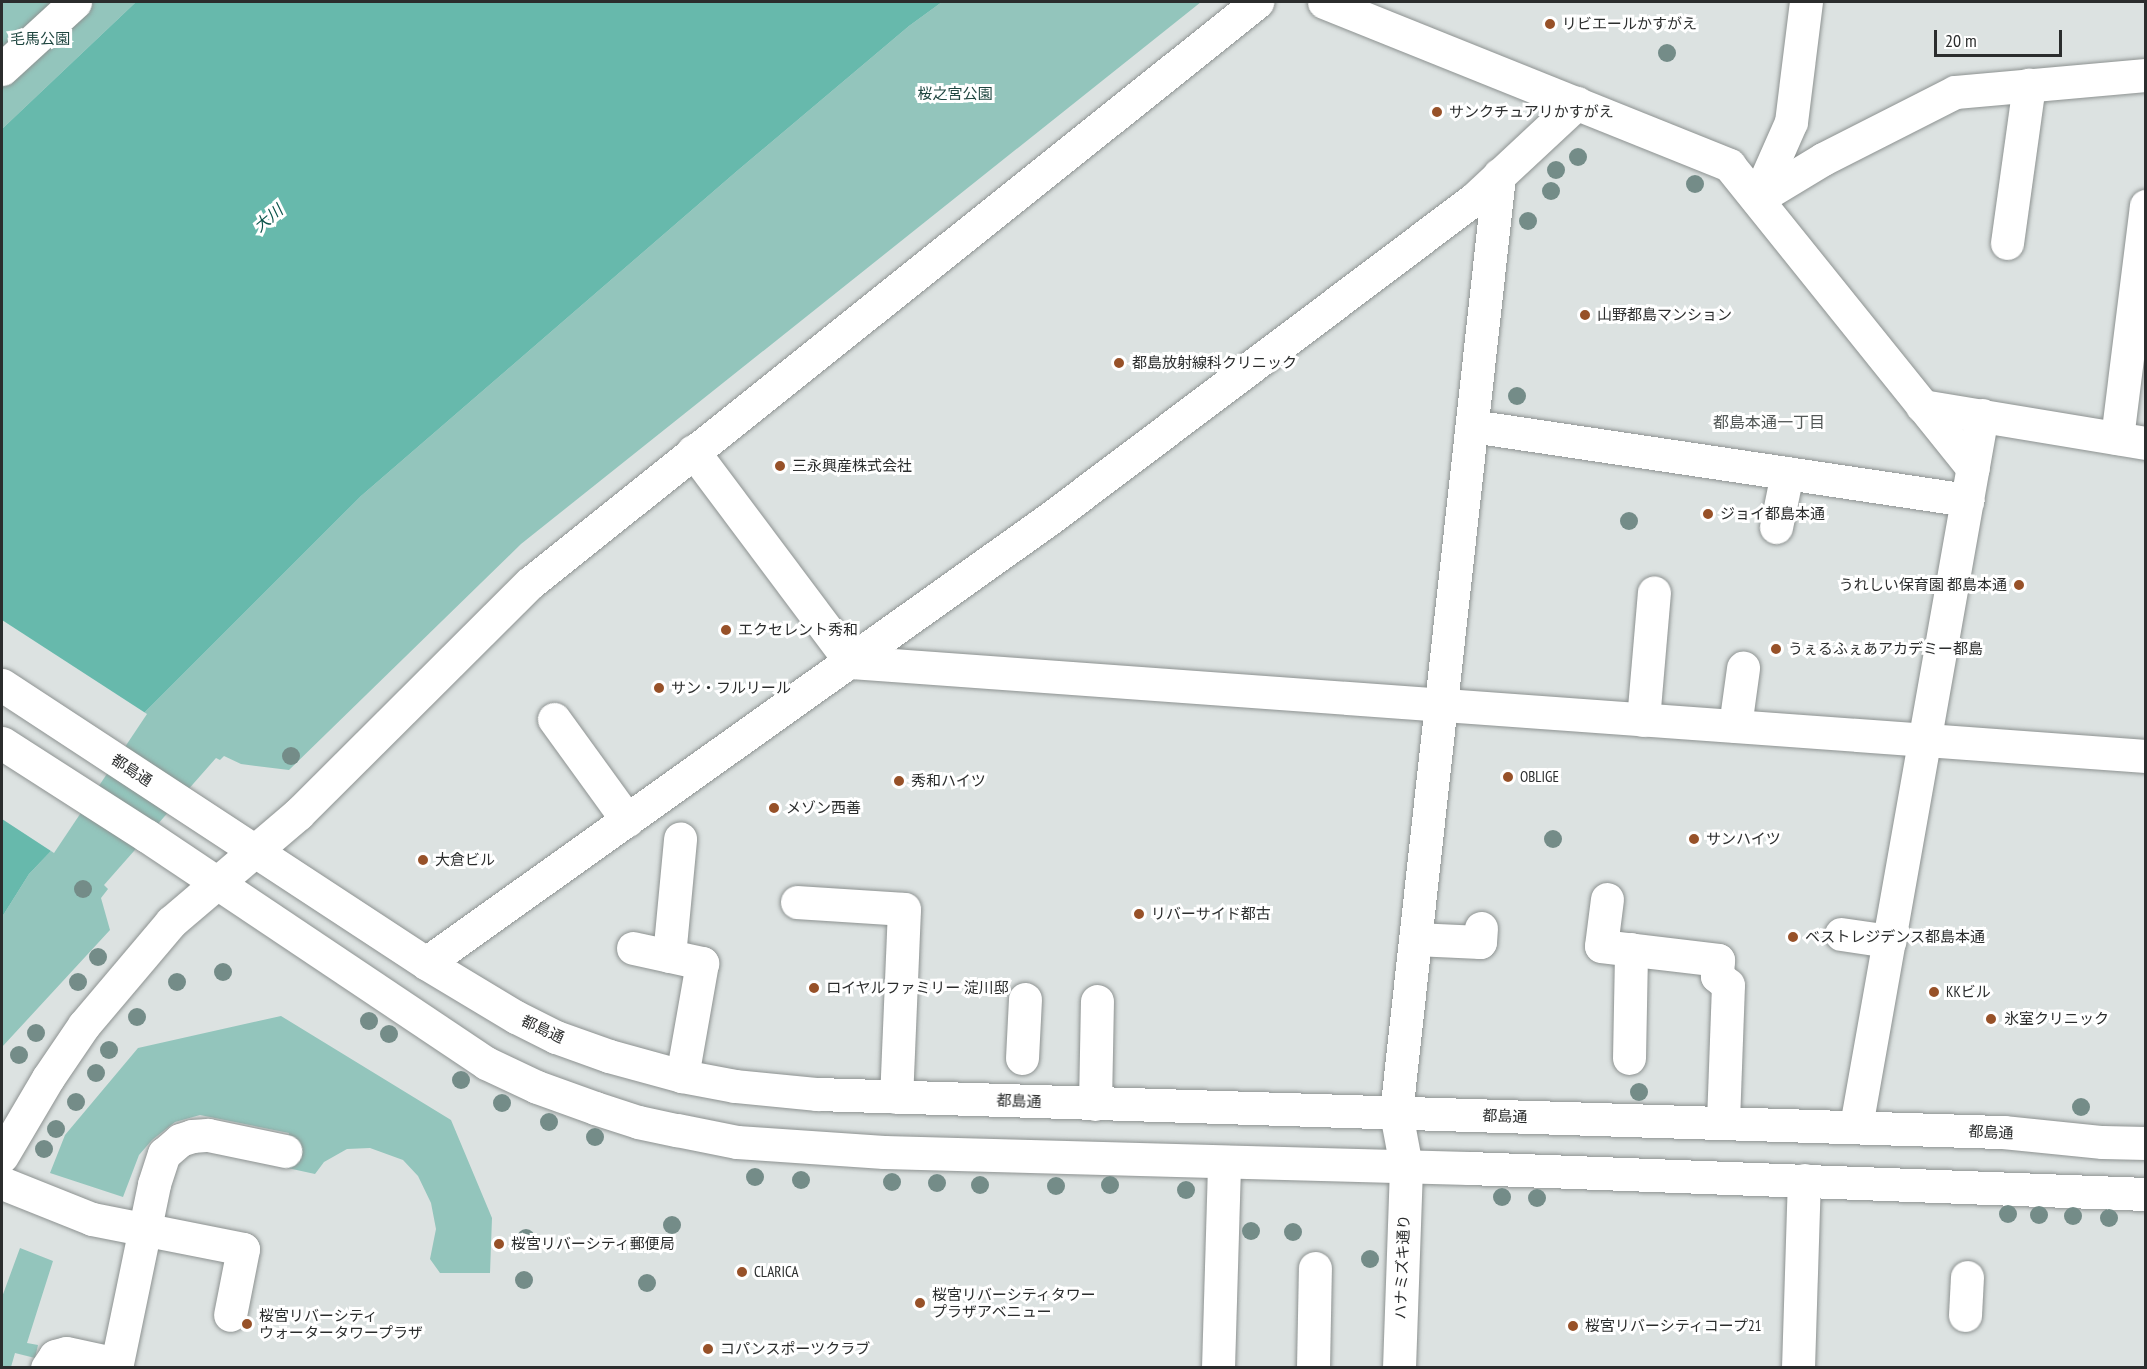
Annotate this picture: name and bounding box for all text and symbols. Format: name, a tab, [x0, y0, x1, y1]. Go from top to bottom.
place label: リビエールかすがえ	[1562, 15, 1697, 33]
marker: リビエールかすがえ	[1543, 17, 1557, 31]
scale bar	[1937, 18, 2064, 56]
text: 20 m	[1945, 29, 1977, 52]
park label: 毛馬公園	[10, 30, 70, 48]
park label: 桜之宮公園	[918, 85, 992, 103]
place label: サンクチュアリかすがえ	[1449, 103, 1614, 121]
marker: サンクチュアリかすがえ	[1430, 105, 1444, 119]
water label: 大川	[250, 200, 286, 236]
place label: 山野都島マンション	[1597, 306, 1732, 324]
marker: 山野都島マンション	[1578, 308, 1592, 322]
marker: 都島放射線科クリニック	[1110, 354, 1128, 372]
place label: 都島放射線科クリニック	[1132, 354, 1297, 372]
district label: 都島本通一丁目	[1713, 412, 1825, 432]
place label: 三永興産株式会社	[792, 457, 912, 475]
marker: 三永興産株式会社	[773, 459, 787, 473]
place label: ジョイ都島本通	[1720, 505, 1825, 523]
marker: ジョイ都島本通	[1701, 507, 1715, 521]
place label: うれしい保育園 都島本通	[1839, 576, 2007, 594]
marker: うれしい保育園 都島本通	[2012, 578, 2026, 592]
place label: エクセレント秀和	[738, 621, 858, 639]
marker: エクセレント秀和	[719, 623, 733, 637]
place label: うぇるふぇあアカデミー都島	[1788, 640, 1983, 658]
marker: うぇるふぇあアカデミー都島	[1769, 642, 1783, 656]
place label: サン・フルリール	[671, 679, 791, 697]
marker: サン・フルリール	[652, 681, 666, 695]
street label: 都島通	[108, 750, 156, 790]
place label: OBLIGE	[1520, 768, 1559, 786]
marker: OBLIGE	[1501, 770, 1515, 784]
place label: 秀和ハイツ	[911, 772, 986, 790]
marker: 秀和ハイツ	[892, 774, 906, 788]
place label: メゾン西善	[786, 799, 861, 817]
marker: メゾン西善	[767, 801, 781, 815]
place label: サンハイツ	[1706, 830, 1781, 848]
marker: サンハイツ	[1687, 832, 1701, 846]
place label: 大倉ビル	[435, 851, 495, 869]
marker: 大倉ビル	[416, 853, 430, 867]
place label: リバーサイド都古	[1151, 905, 1271, 923]
marker: リバーサイド都古	[1132, 907, 1146, 921]
place label: ベストレジデンス都島本通	[1805, 928, 1985, 946]
marker: ベストレジデンス都島本通	[1786, 930, 1800, 944]
place label: ロイヤルファミリー 淀川邸	[826, 979, 1009, 997]
marker: ロイヤルファミリー 淀川邸	[807, 981, 821, 995]
place label: KKビル	[1946, 983, 1991, 1001]
marker: KKビル	[1927, 985, 1941, 999]
marker: 氷室クリニック	[1982, 1010, 2000, 1028]
place label: 氷室クリニック	[2004, 1010, 2109, 1028]
street label: 都島通	[519, 1011, 567, 1047]
street label: 都島通	[996, 1091, 1042, 1111]
street label: 都島通	[1482, 1106, 1528, 1126]
street label: 都島通	[1968, 1122, 2014, 1142]
street label: ハナミズキ通り	[1391, 1214, 1413, 1320]
place label: 桜宮リバーシティ郵便局	[511, 1235, 676, 1253]
marker: 桜宮リバーシティ郵便局	[492, 1237, 506, 1251]
place label: CLARICA	[754, 1263, 799, 1281]
marker: CLARICA	[735, 1265, 749, 1279]
place label: 桜宮リバーシティタワー プラザアベニュー	[932, 1285, 1097, 1320]
marker: 桜宮リバーシティタワー プラザアベニュー	[913, 1296, 927, 1310]
place label: 桜宮リバーシティ ウォータータワープラザ	[259, 1306, 424, 1341]
marker: 桜宮リバーシティ ウォータータワープラザ	[240, 1317, 254, 1331]
place label: 桜宮リバーシティコープ21	[1585, 1317, 1763, 1335]
marker: 桜宮リバーシティコープ21	[1566, 1319, 1580, 1333]
place label: コパンスポーツクラブ	[720, 1340, 870, 1358]
marker: コパンスポーツクラブ	[701, 1342, 715, 1356]

